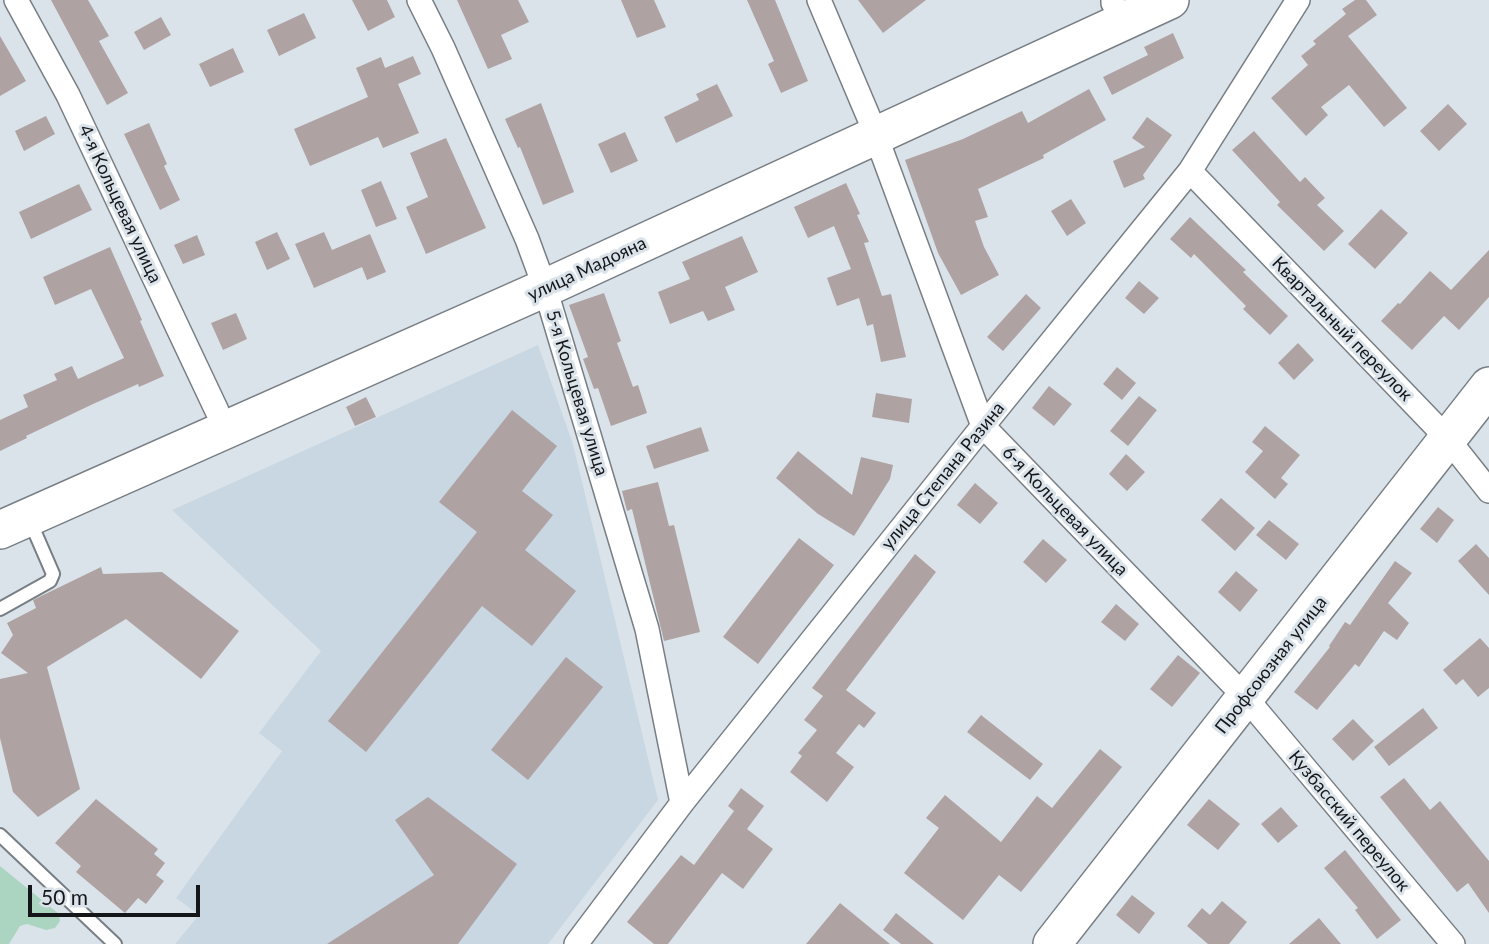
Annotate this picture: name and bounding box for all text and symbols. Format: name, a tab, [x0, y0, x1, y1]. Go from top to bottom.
street label: 4-я Кольцевая улица	[74, 122, 166, 286]
street label: улица Мадояна	[524, 232, 650, 306]
street label: Квартальный переулок	[1267, 252, 1417, 406]
street label: 5-я Кольцевая улица	[542, 308, 612, 478]
street label: улица Степана Разина	[877, 398, 1009, 554]
street label: 6-я Кольцевая улица	[998, 442, 1132, 580]
street label: Профсоюзная улица	[1211, 592, 1331, 738]
street label: Кузбасский переулок	[1284, 746, 1414, 896]
scale bar	[32, 870, 203, 914]
text: 50 m	[41, 884, 88, 909]

